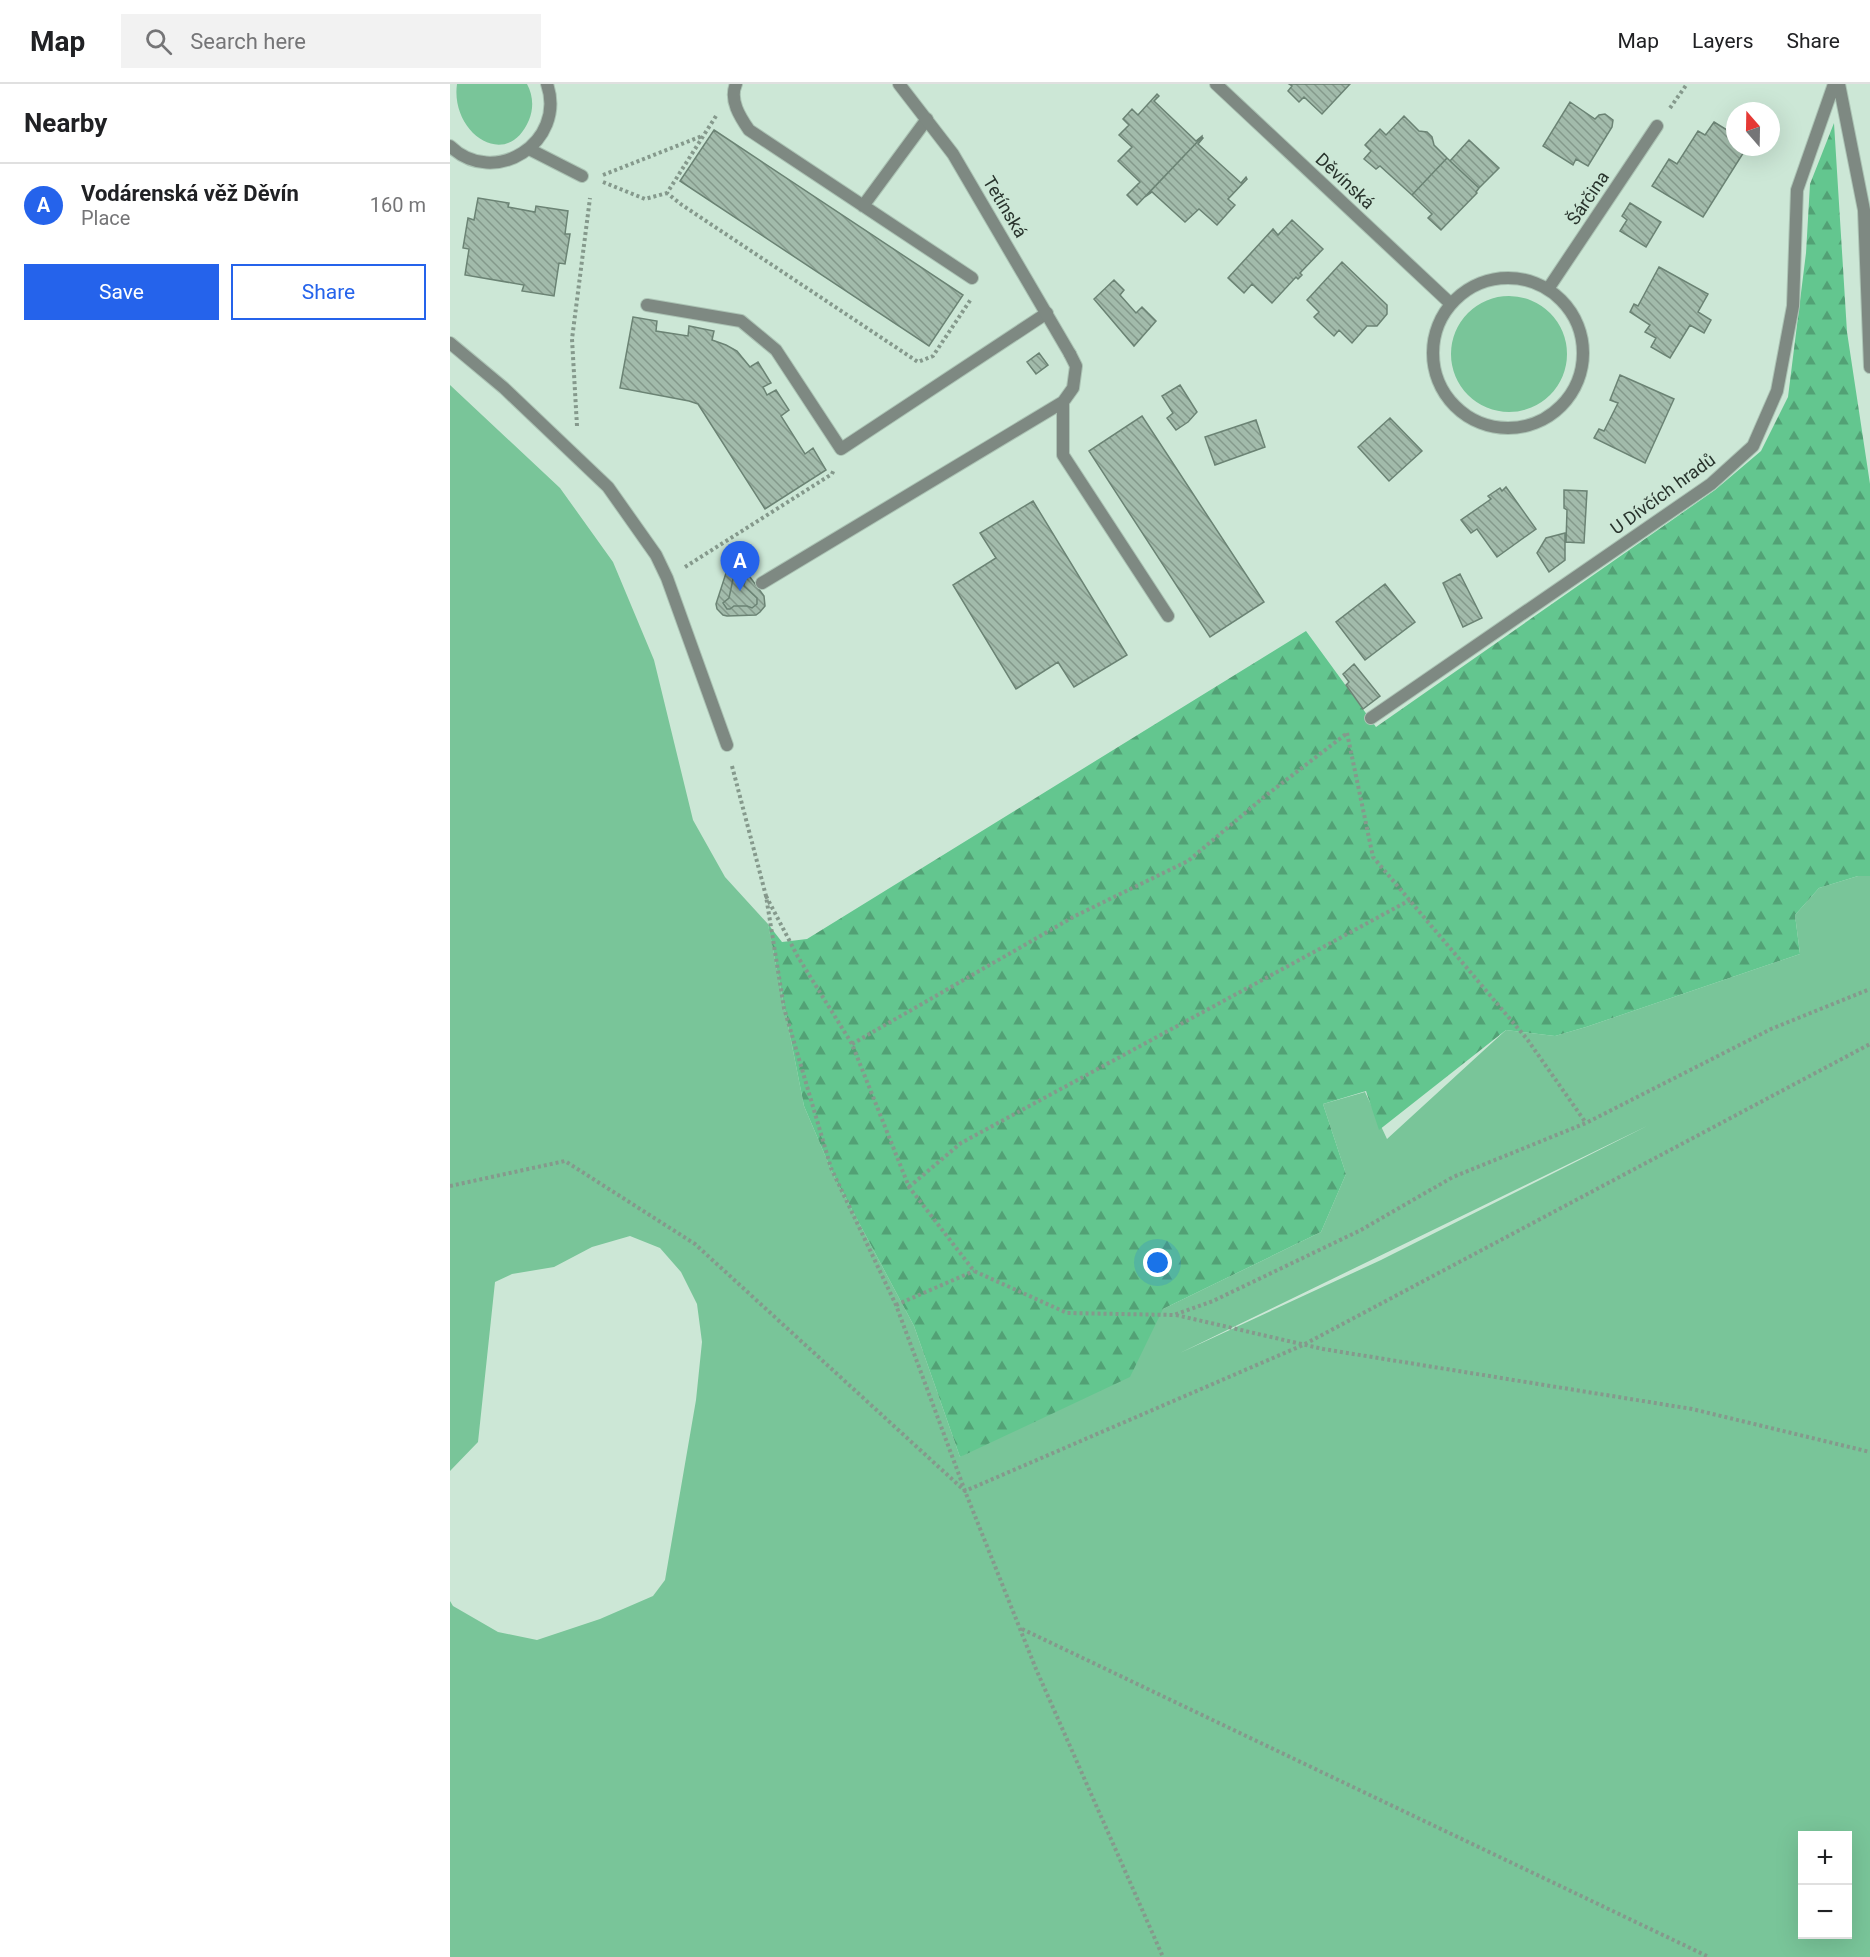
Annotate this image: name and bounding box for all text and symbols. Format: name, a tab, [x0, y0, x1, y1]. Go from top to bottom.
search box	[121, 14, 541, 68]
text: Map	[30, 25, 85, 58]
icon: search	[142, 25, 175, 58]
text: Search here	[190, 29, 306, 54]
text: Map	[1617, 29, 1659, 53]
text: Layers	[1692, 29, 1753, 53]
text: Share	[1786, 29, 1840, 53]
north arrow	[1726, 102, 1780, 156]
text: Nearby	[24, 108, 107, 138]
street label: Děvínská	[1312, 148, 1379, 213]
street label: Šárčina	[1562, 167, 1613, 228]
street label: Tetínská	[979, 172, 1032, 241]
text: Vodárenská věž Děvín	[81, 181, 299, 206]
text: A	[37, 193, 50, 217]
text: 160 m	[370, 193, 426, 217]
text: Place	[81, 206, 130, 230]
button: Save	[24, 264, 219, 320]
button: Share	[231, 264, 426, 320]
street label: U Dívčích hradů	[1606, 449, 1719, 539]
pin: A	[720, 542, 760, 591]
your location	[1143, 1248, 1172, 1277]
map controls	[1798, 1831, 1852, 1939]
button: +	[1798, 1831, 1852, 1885]
button: −	[1798, 1885, 1852, 1939]

